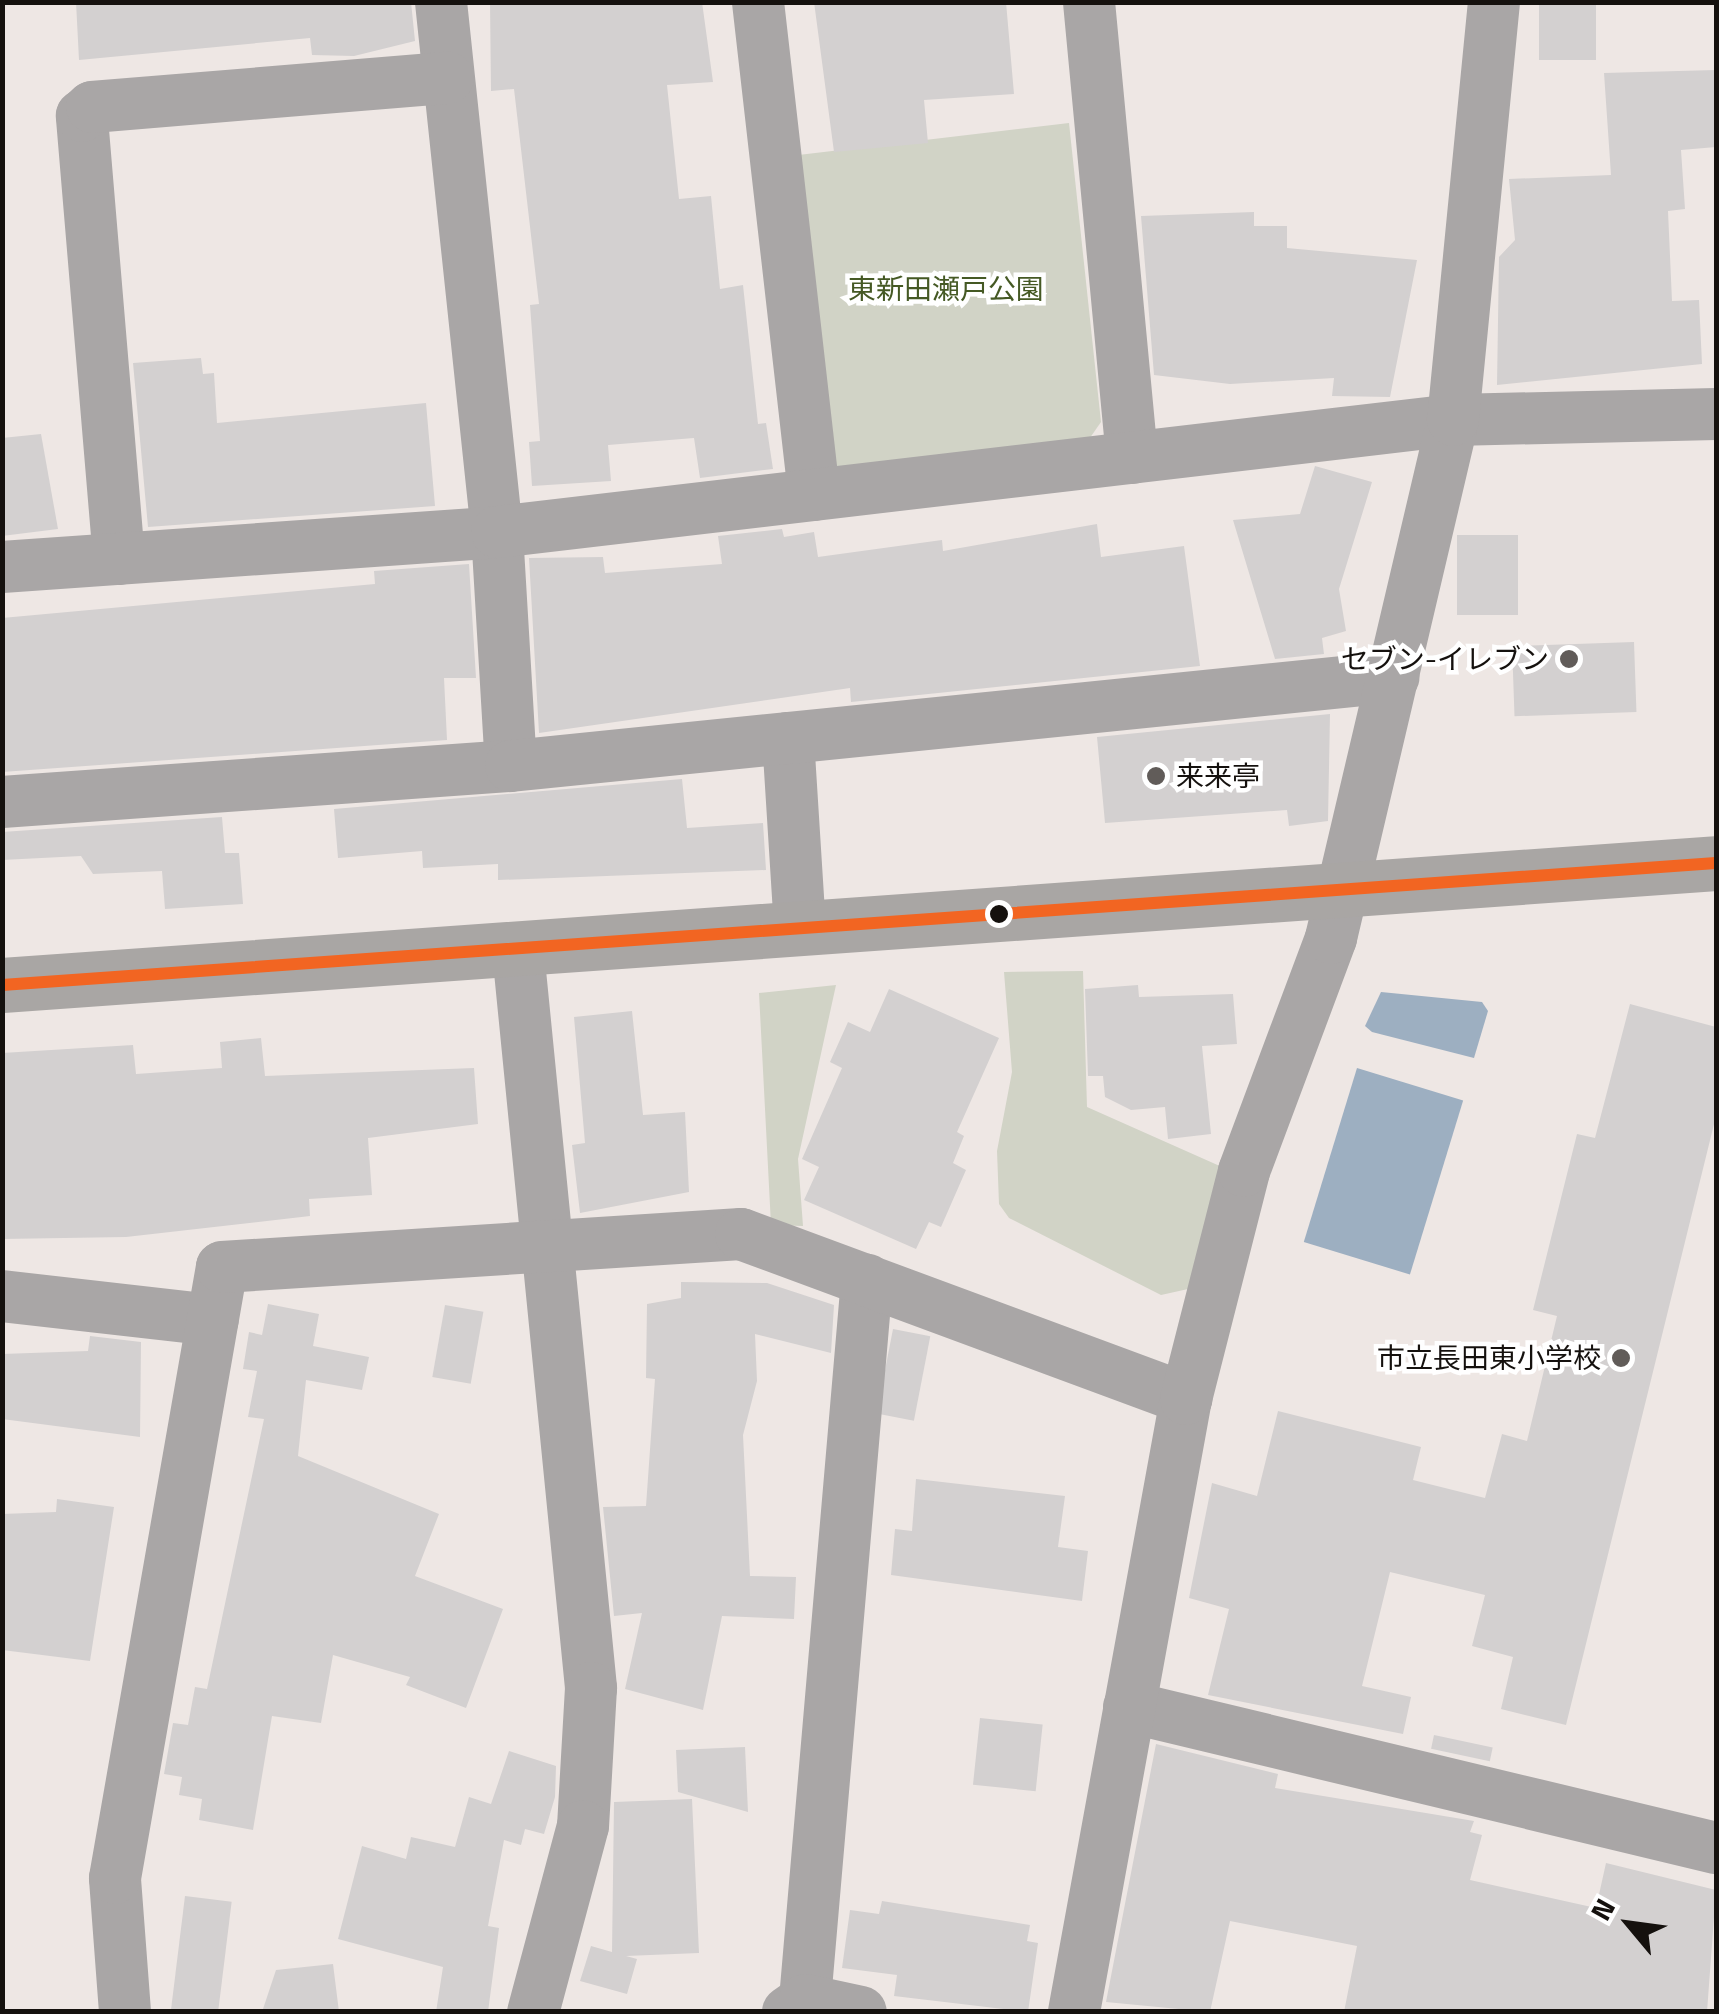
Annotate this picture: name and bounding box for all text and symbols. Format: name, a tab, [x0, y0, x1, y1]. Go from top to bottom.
park label: 東新田瀬戸公園	[848, 272, 1044, 306]
place label: セブン-イレブン	[1341, 642, 1549, 676]
marker: セブン-イレブン	[1558, 648, 1580, 670]
place label: 来来亭	[1176, 759, 1260, 793]
marker: 来来亭	[1145, 765, 1167, 787]
unlabelled marker	[989, 904, 1009, 924]
place label: 市立長田東小学校	[1377, 1341, 1601, 1375]
marker: 市立長田東小学校	[1610, 1347, 1632, 1369]
north arrow	[1579, 1874, 1679, 1974]
text: N	[1579, 1890, 1626, 1928]

